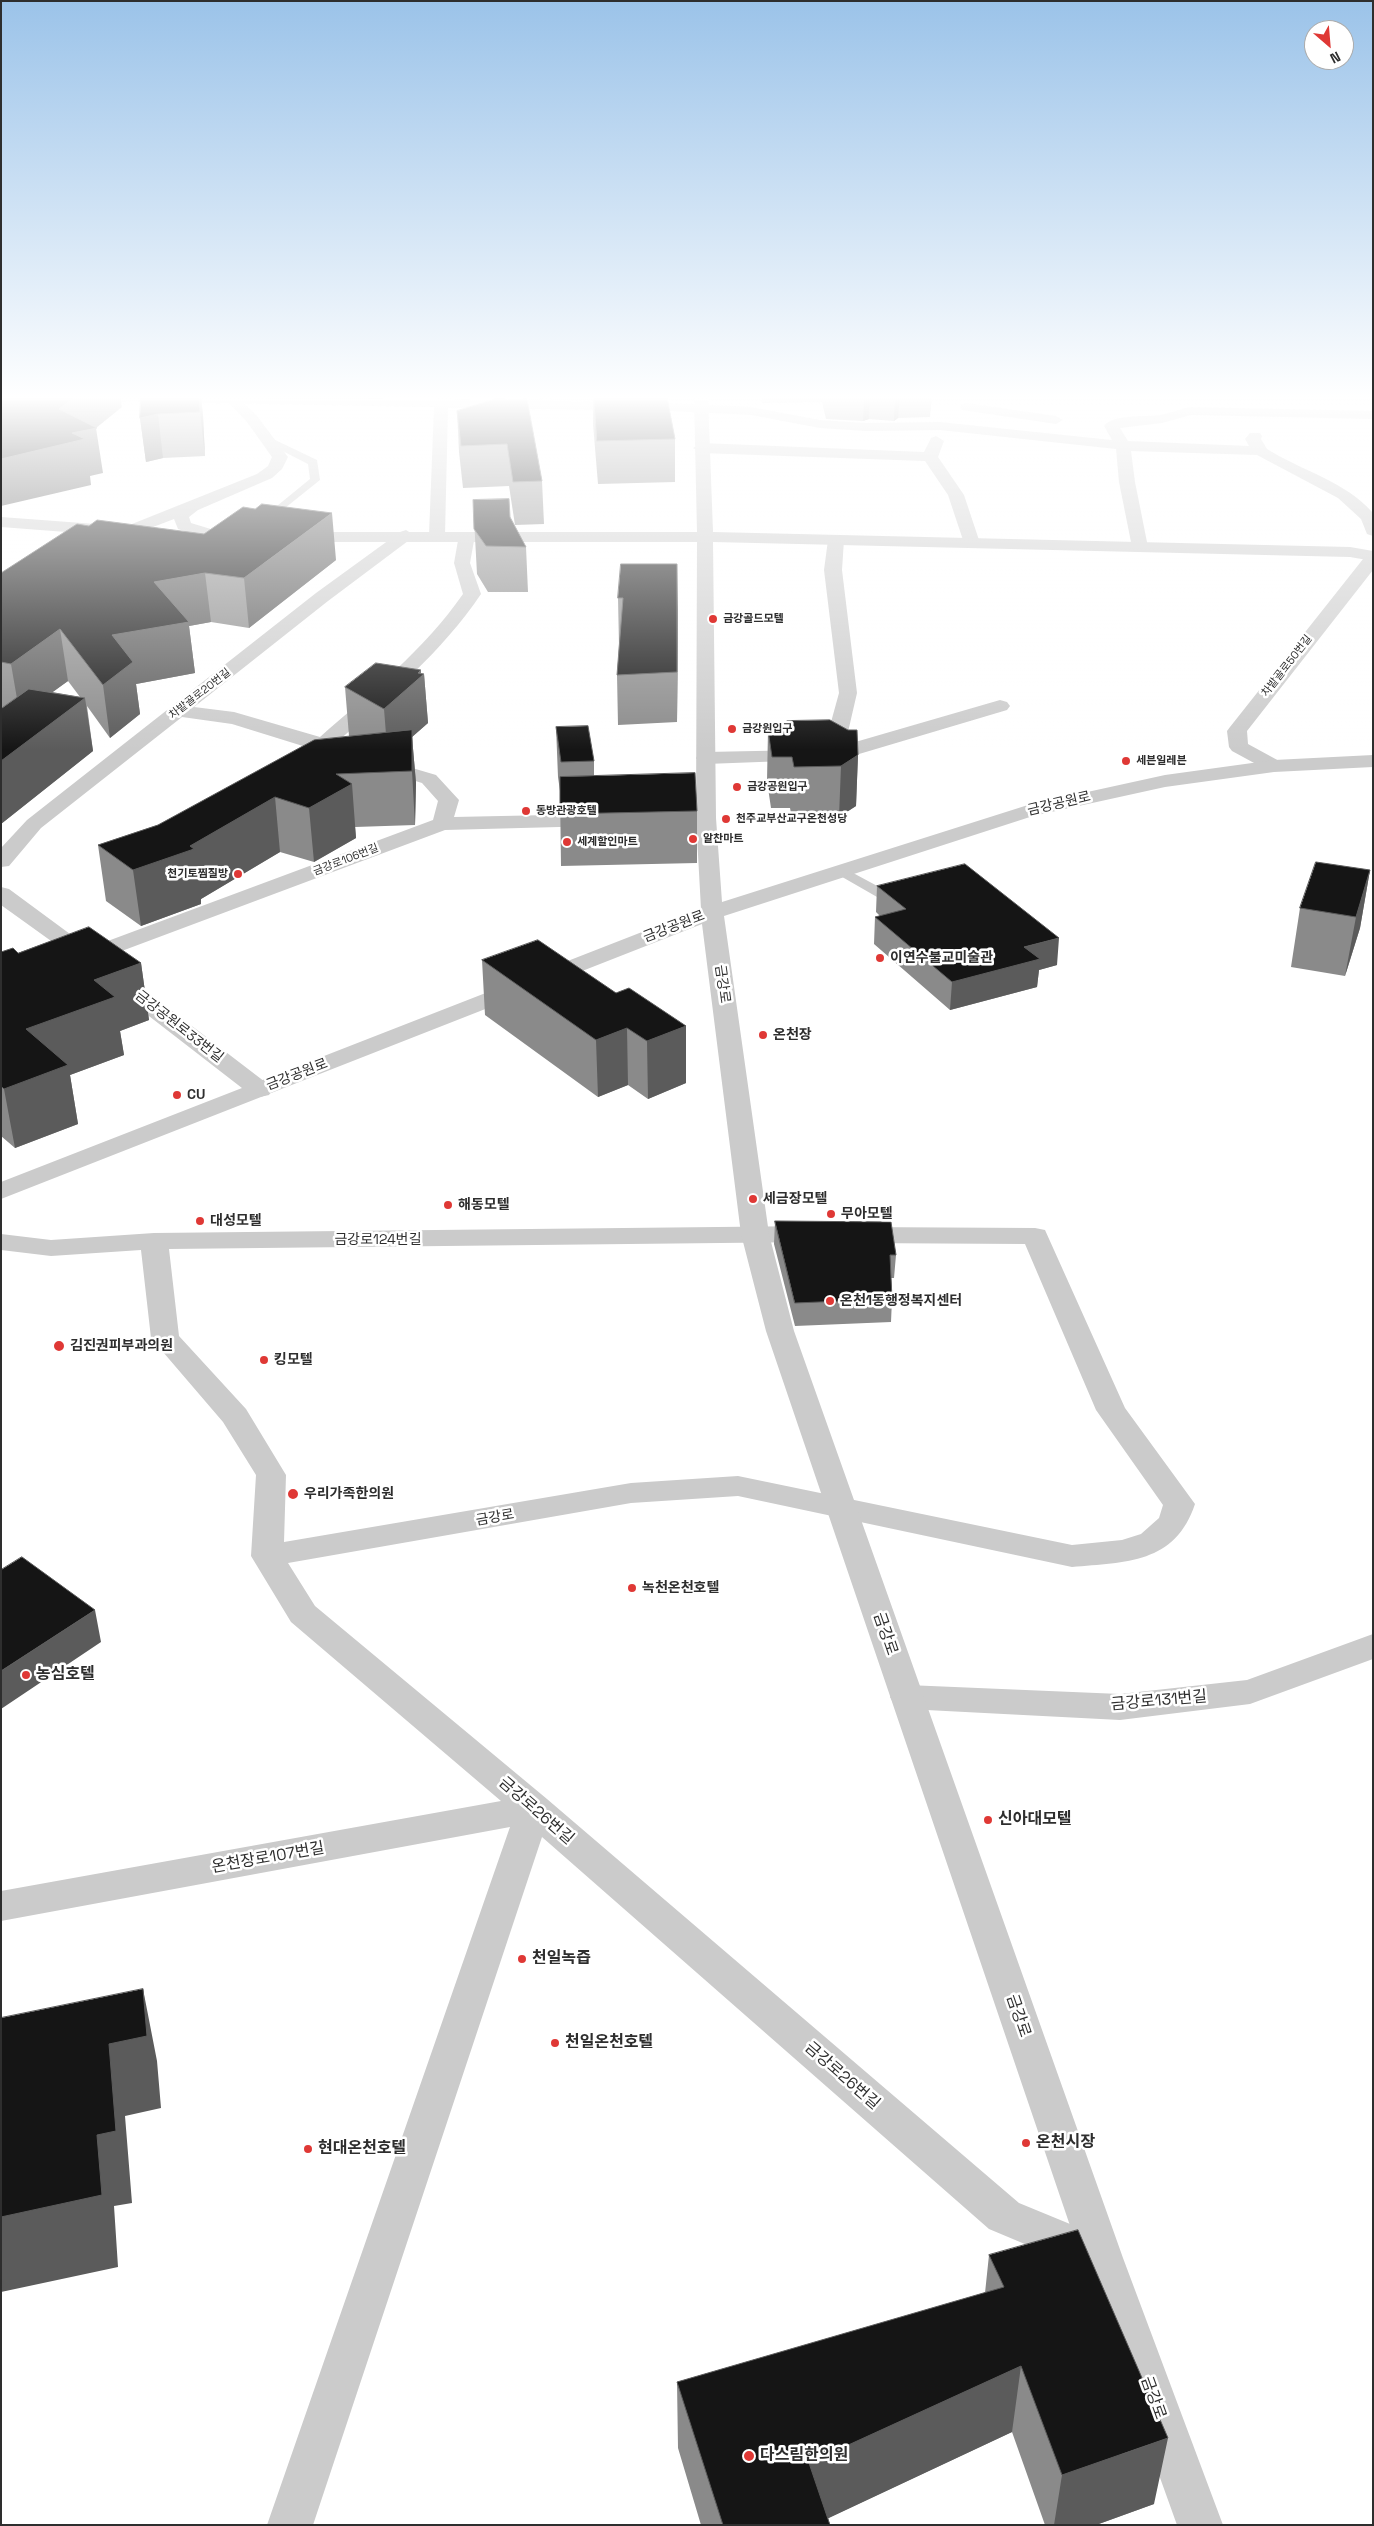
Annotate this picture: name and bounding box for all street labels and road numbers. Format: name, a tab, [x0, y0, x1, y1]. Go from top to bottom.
street label: 차밭골로50번길	[1259, 633, 1315, 699]
street label: 차밭골로20번길	[167, 666, 233, 722]
street label: 금강공원로	[1026, 789, 1092, 819]
street label: 금강로106번길	[311, 841, 381, 879]
street label: 금강공원로	[641, 908, 707, 946]
street label: 금강로	[711, 964, 733, 1004]
street label: 금강공원로33번길	[132, 987, 226, 1067]
street label: 금강공원로	[264, 1056, 330, 1094]
street label: 금강로124번길	[334, 1232, 422, 1248]
street label: 금강로	[475, 1506, 515, 1530]
street label: 금강로	[869, 1610, 901, 1658]
street label: 금강로131번길	[1110, 1687, 1208, 1715]
street label: 금강로26번길	[495, 1773, 577, 1849]
street label: 온천장로107번길	[210, 1839, 326, 1877]
street label: 금강로	[1002, 1992, 1034, 2040]
street label: 금강로26번길	[801, 2038, 883, 2114]
street label: 금강로	[1136, 2374, 1170, 2422]

